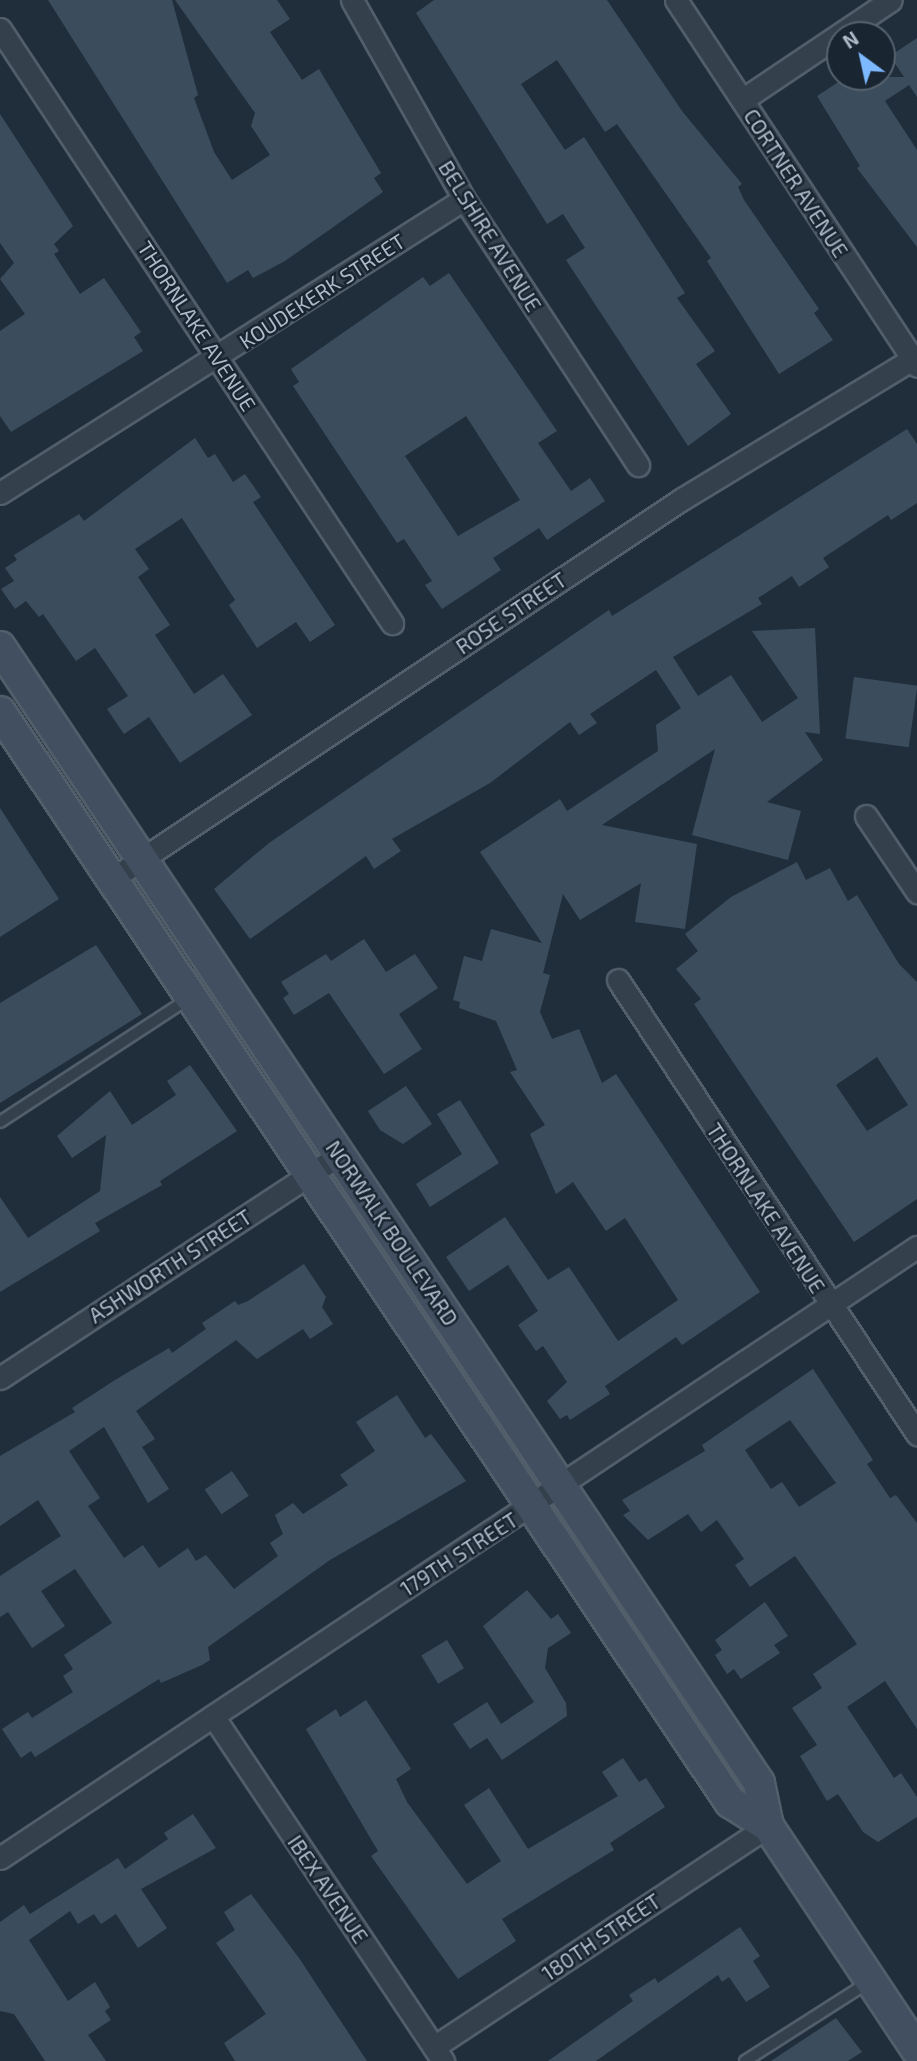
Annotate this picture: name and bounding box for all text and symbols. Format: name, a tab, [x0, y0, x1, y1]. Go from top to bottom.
north arrow	[826, 21, 896, 91]
text: N	[838, 26, 862, 53]
street label: CORTNER AVENUE	[738, 104, 854, 262]
street label: BELSHIRE AVENUE	[433, 156, 547, 316]
street label: KOUDEKERK STREET	[234, 228, 410, 354]
street label: THORNLAKE AVENUE	[132, 236, 262, 416]
street label: ROSE STREET	[451, 567, 571, 659]
street label: THORNLAKE AVENUE	[701, 1118, 831, 1298]
street label: NORWALK BOULEVARD	[321, 1136, 463, 1330]
street label: ASHWORTH STREET	[84, 1204, 256, 1328]
street label: 179TH STREET	[396, 1507, 522, 1601]
street label: IBEX AVENUE	[283, 1830, 373, 1948]
street label: 180TH STREET	[537, 1888, 665, 1986]

